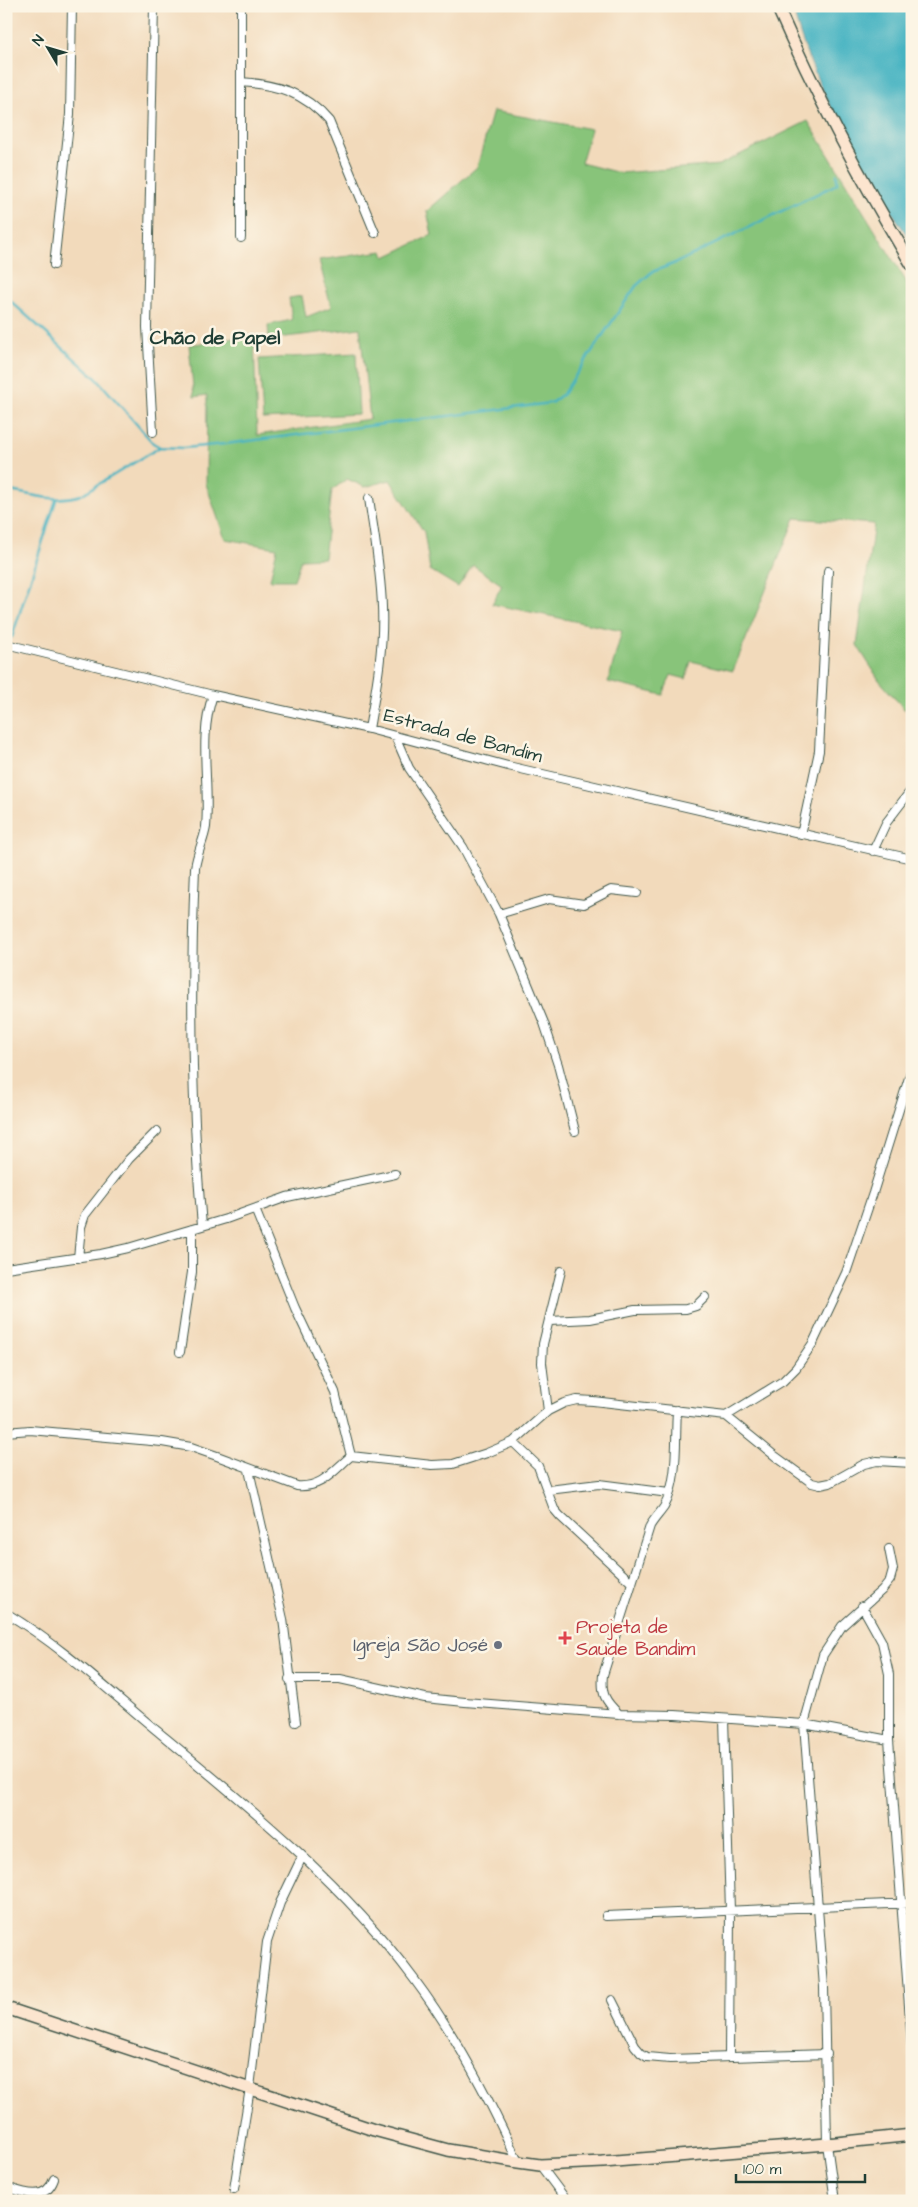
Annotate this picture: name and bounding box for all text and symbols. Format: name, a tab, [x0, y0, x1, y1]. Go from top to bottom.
north arrow	[22, 22, 72, 72]
text: N	[28, 31, 49, 50]
district label: Chão de Papel	[150, 324, 280, 352]
street label: Estrada de Bandim	[381, 702, 546, 770]
place label: Projeta de Saude Bandim	[576, 1614, 695, 1663]
marker: Projeta de Saude Bandim	[558, 1631, 572, 1645]
place label: Igreja São José	[353, 1632, 488, 1660]
marker: Igreja São José	[492, 1639, 504, 1651]
scale bar	[736, 2152, 864, 2184]
text: 100 m	[743, 2159, 782, 2180]

